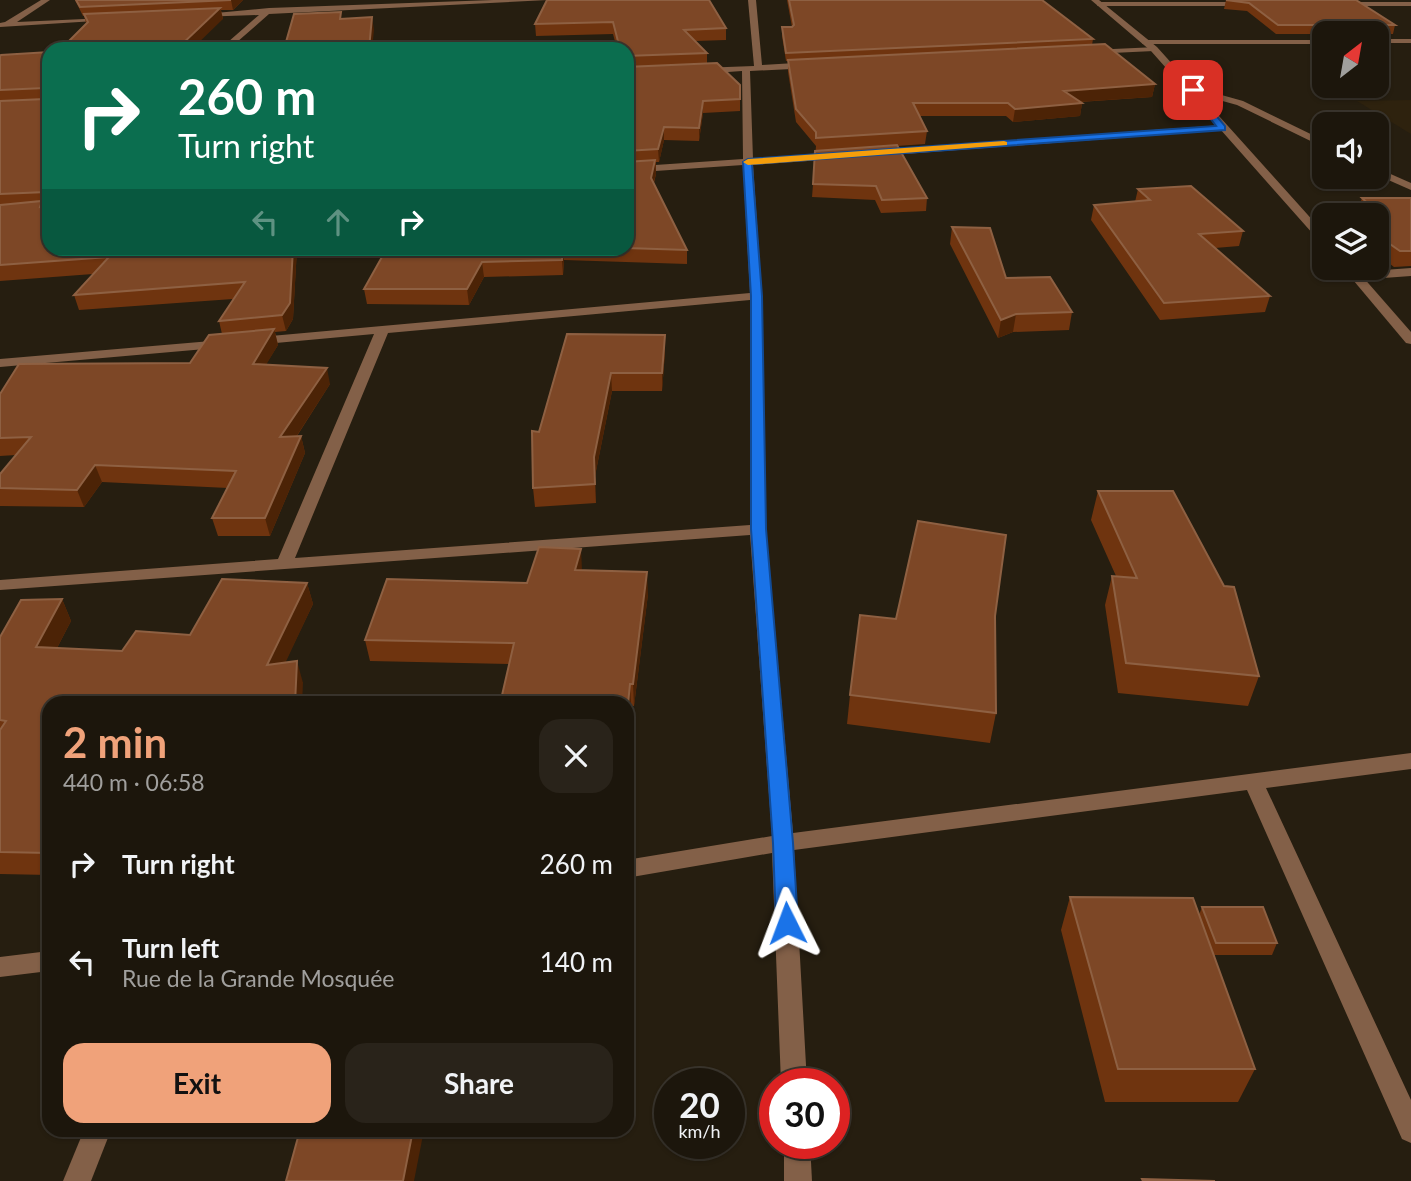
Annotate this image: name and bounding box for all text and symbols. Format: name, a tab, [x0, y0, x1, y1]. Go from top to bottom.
north arrow	[1312, 21, 1390, 98]
map controls	[1312, 21, 1389, 280]
pin	[1163, 60, 1223, 120]
text: 260 m	[178, 67, 316, 125]
icon: right	[63, 70, 154, 161]
icon: arrive	[1174, 71, 1212, 109]
button: sound	[1312, 112, 1389, 189]
text: Turn right	[178, 126, 314, 165]
icon: left	[246, 203, 284, 241]
icon: ahead	[319, 203, 357, 241]
icon: right	[392, 203, 430, 241]
button: layers	[1312, 203, 1389, 280]
text: 2 min	[63, 717, 167, 767]
button: close	[539, 719, 613, 793]
text: 440 m · 06:58	[63, 768, 205, 796]
icon: right	[63, 845, 101, 883]
text: Turn right	[122, 848, 235, 880]
text: 260 m	[540, 848, 613, 880]
position arrow	[750, 886, 824, 960]
text: Turn left	[122, 932, 219, 964]
icon: left	[63, 943, 101, 981]
text: 140 m	[540, 946, 613, 978]
text: Rue de la Grande Mosquée	[122, 964, 394, 992]
button: Exit	[63, 1043, 331, 1123]
button: Share	[345, 1043, 613, 1123]
speed limit sign: 30	[759, 1068, 850, 1159]
text: 20	[679, 1083, 720, 1125]
text: km/h	[678, 1120, 721, 1142]

